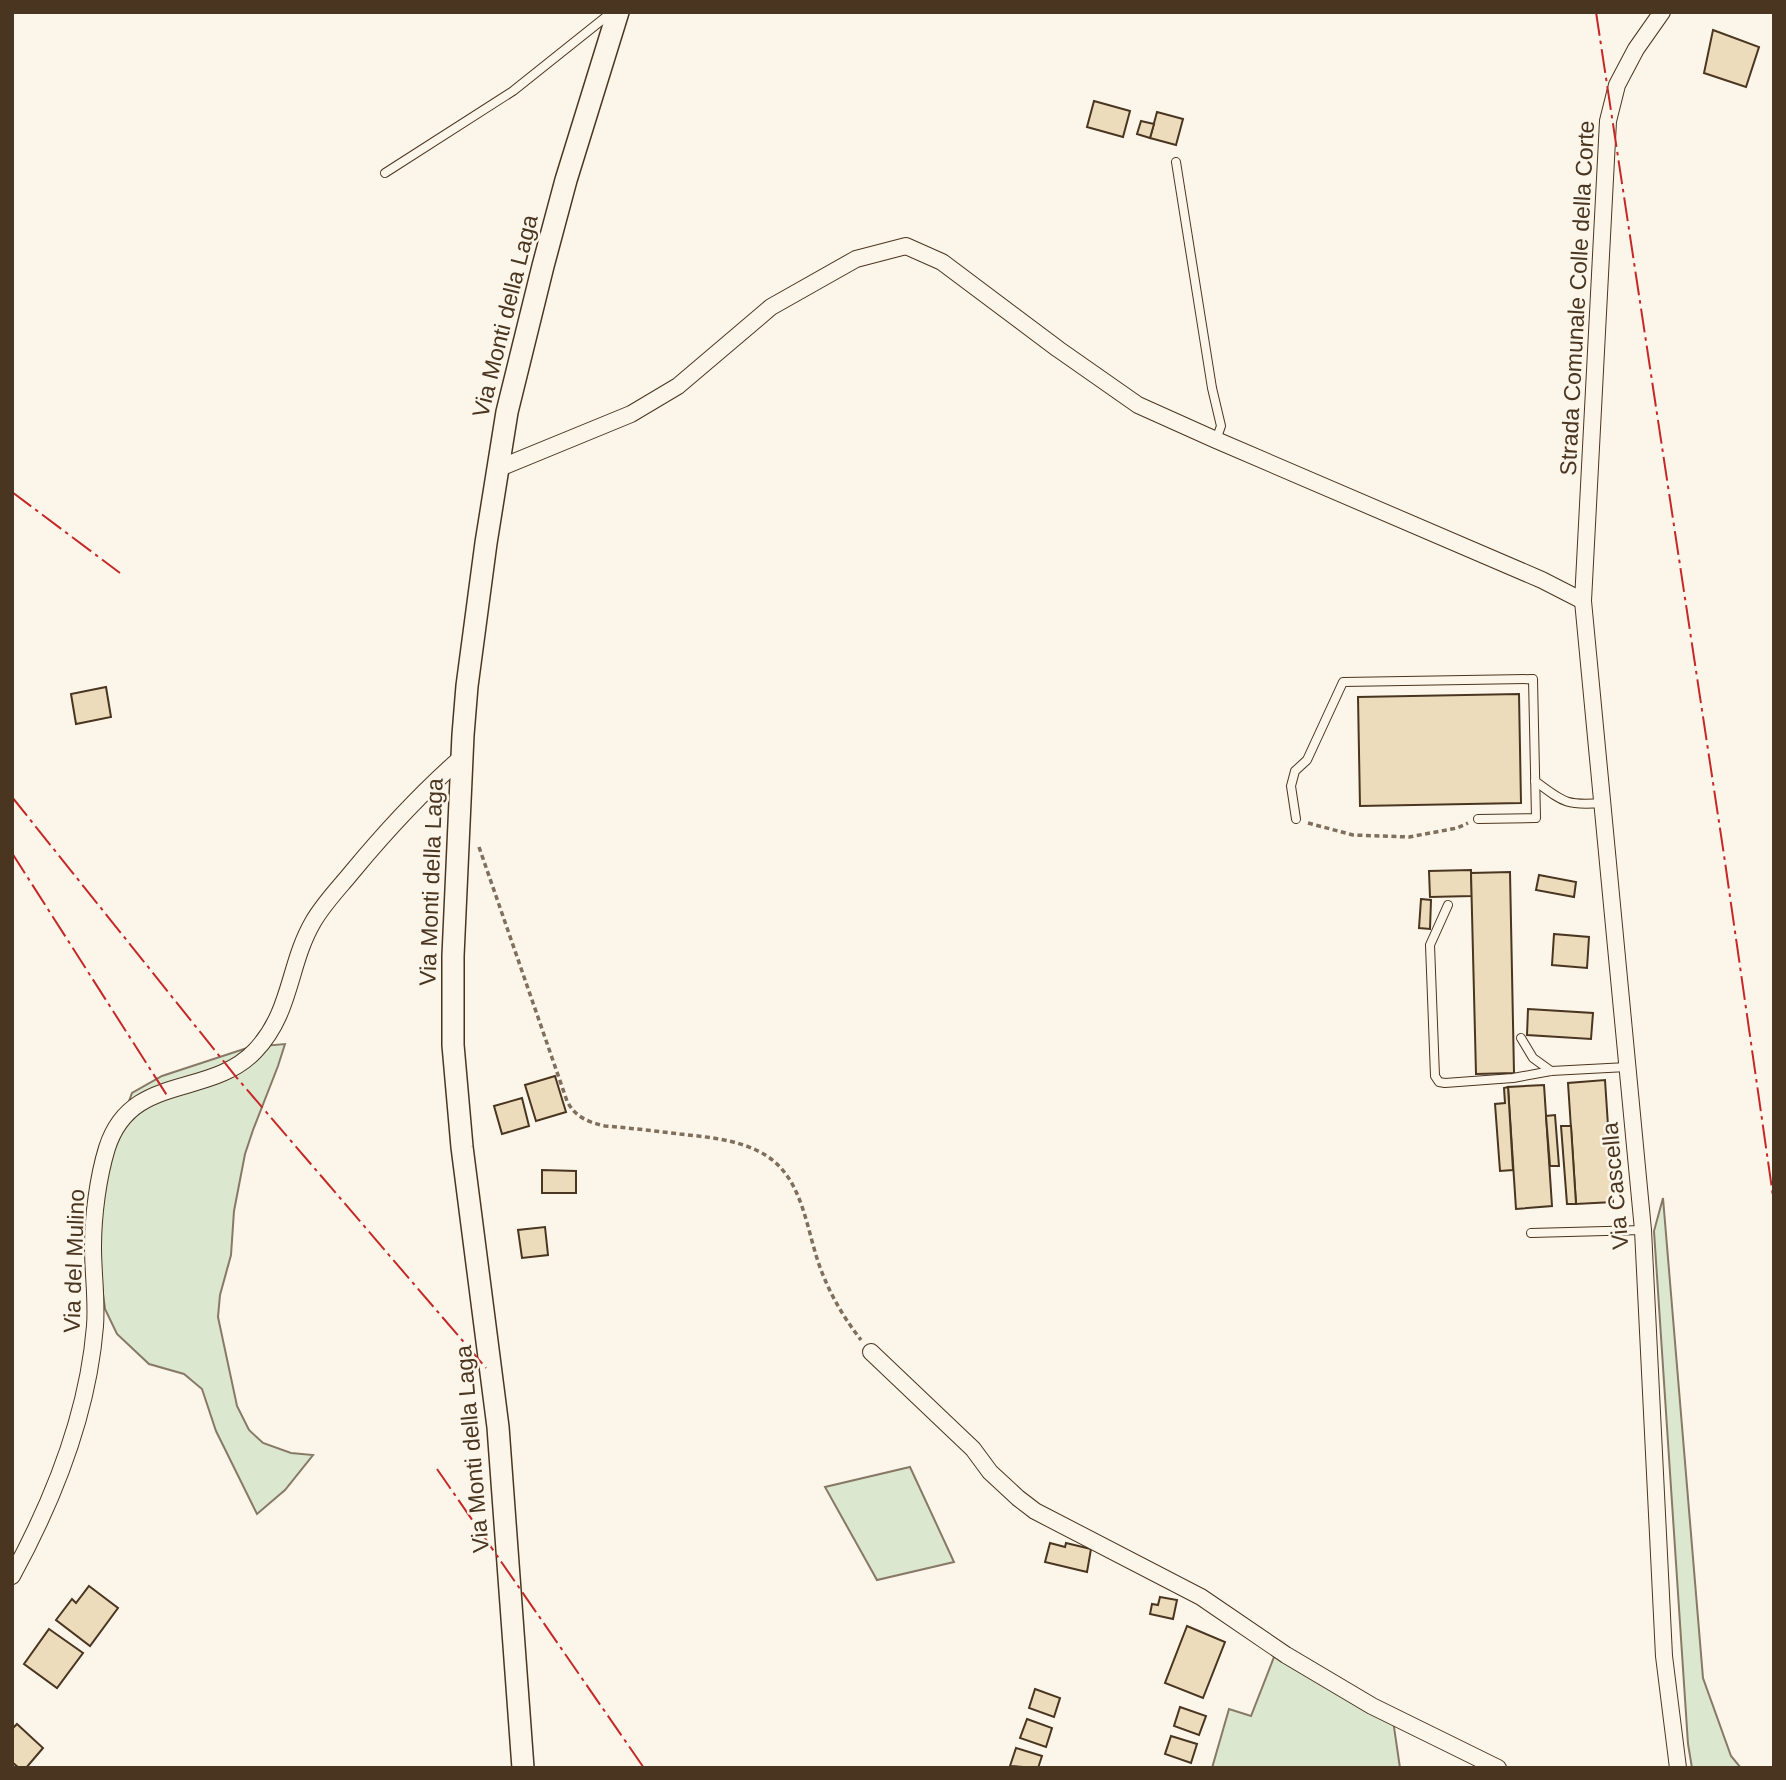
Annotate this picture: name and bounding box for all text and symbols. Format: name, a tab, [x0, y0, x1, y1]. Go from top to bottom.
street label: Strada Comunale Colle della Corte	[1555, 120, 1599, 476]
street label: Via Monti della Laga	[467, 212, 543, 420]
street label: Via Monti della Laga	[414, 777, 448, 986]
street label: Via Cascella	[1596, 1121, 1634, 1251]
street label: Via del Mulino	[58, 1189, 90, 1333]
street label: Via Monti della Laga	[450, 1344, 494, 1554]

